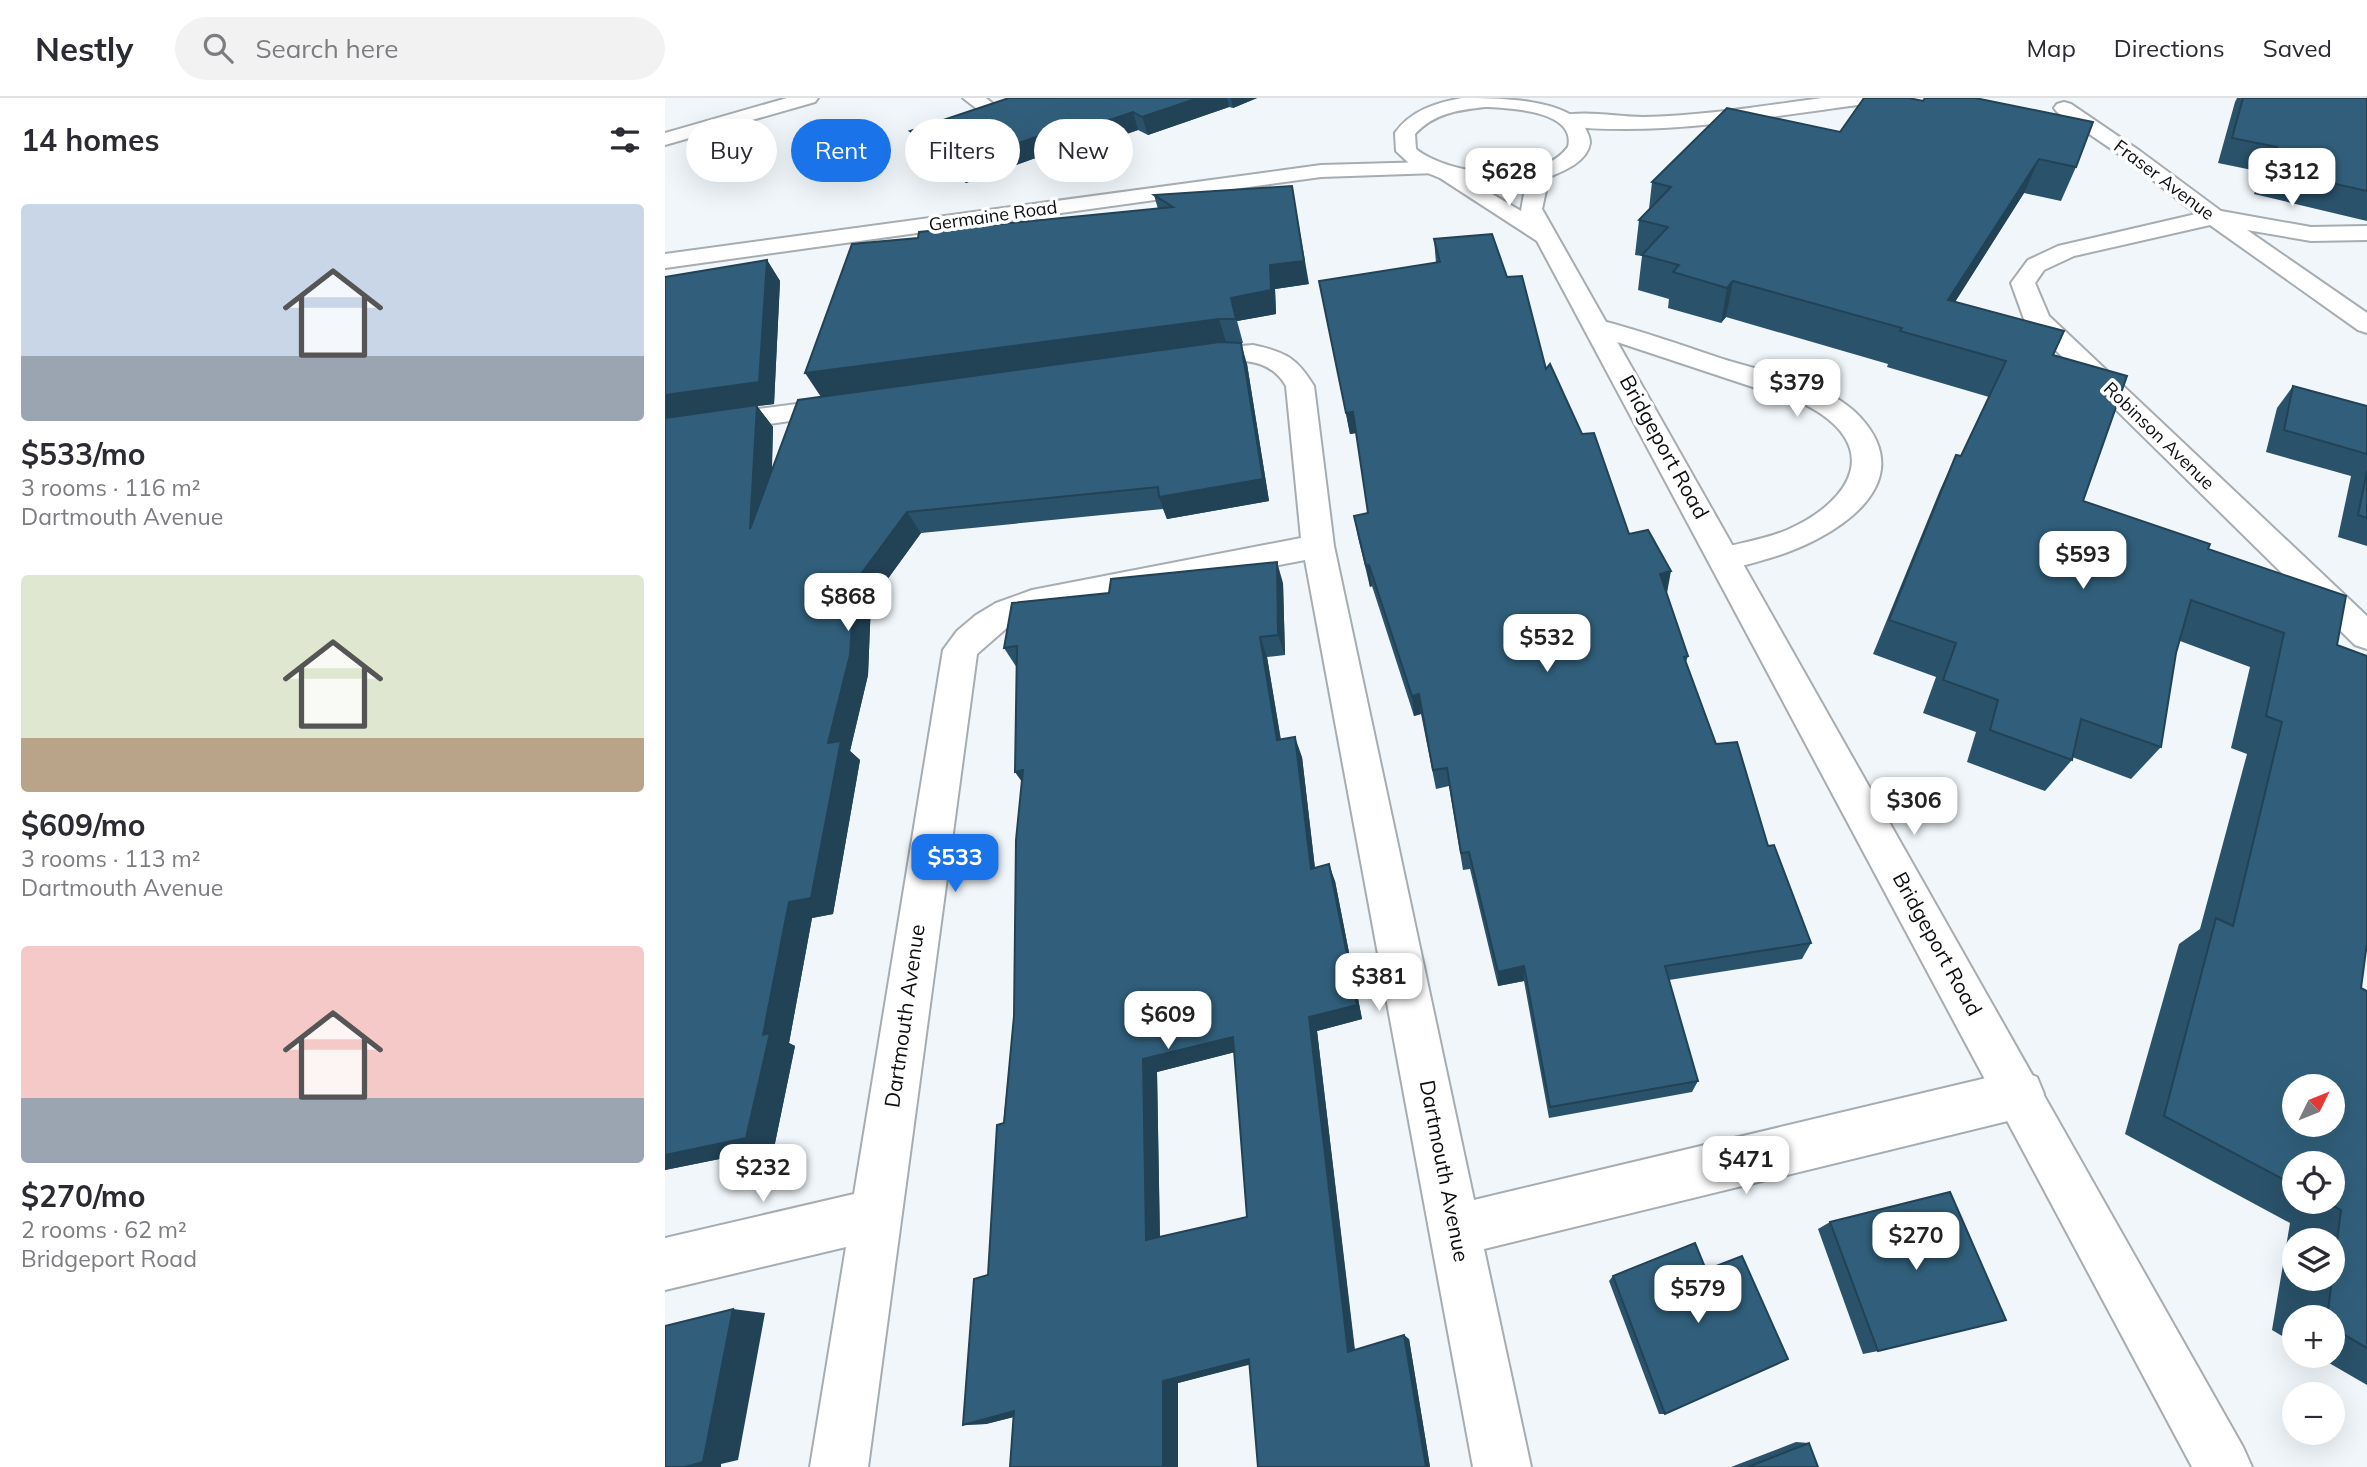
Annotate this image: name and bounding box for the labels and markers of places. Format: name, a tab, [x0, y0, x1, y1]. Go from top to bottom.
pin: $628	[1468, 148, 1550, 208]
pin: $312	[2251, 148, 2333, 208]
pin: $379	[1756, 360, 1838, 419]
pin: $593	[2042, 532, 2124, 591]
pin: $868	[807, 574, 889, 633]
pin: $532	[1506, 614, 1588, 674]
pin: $306	[1873, 778, 1955, 837]
pin: $533	[914, 834, 996, 894]
pin: $381	[1338, 954, 1420, 1013]
pin: $609	[1127, 992, 1209, 1051]
pin: $471	[1705, 1136, 1787, 1196]
pin: $232	[722, 1144, 804, 1204]
pin: $270	[1875, 1212, 1957, 1272]
pin: $579	[1657, 1266, 1739, 1325]

